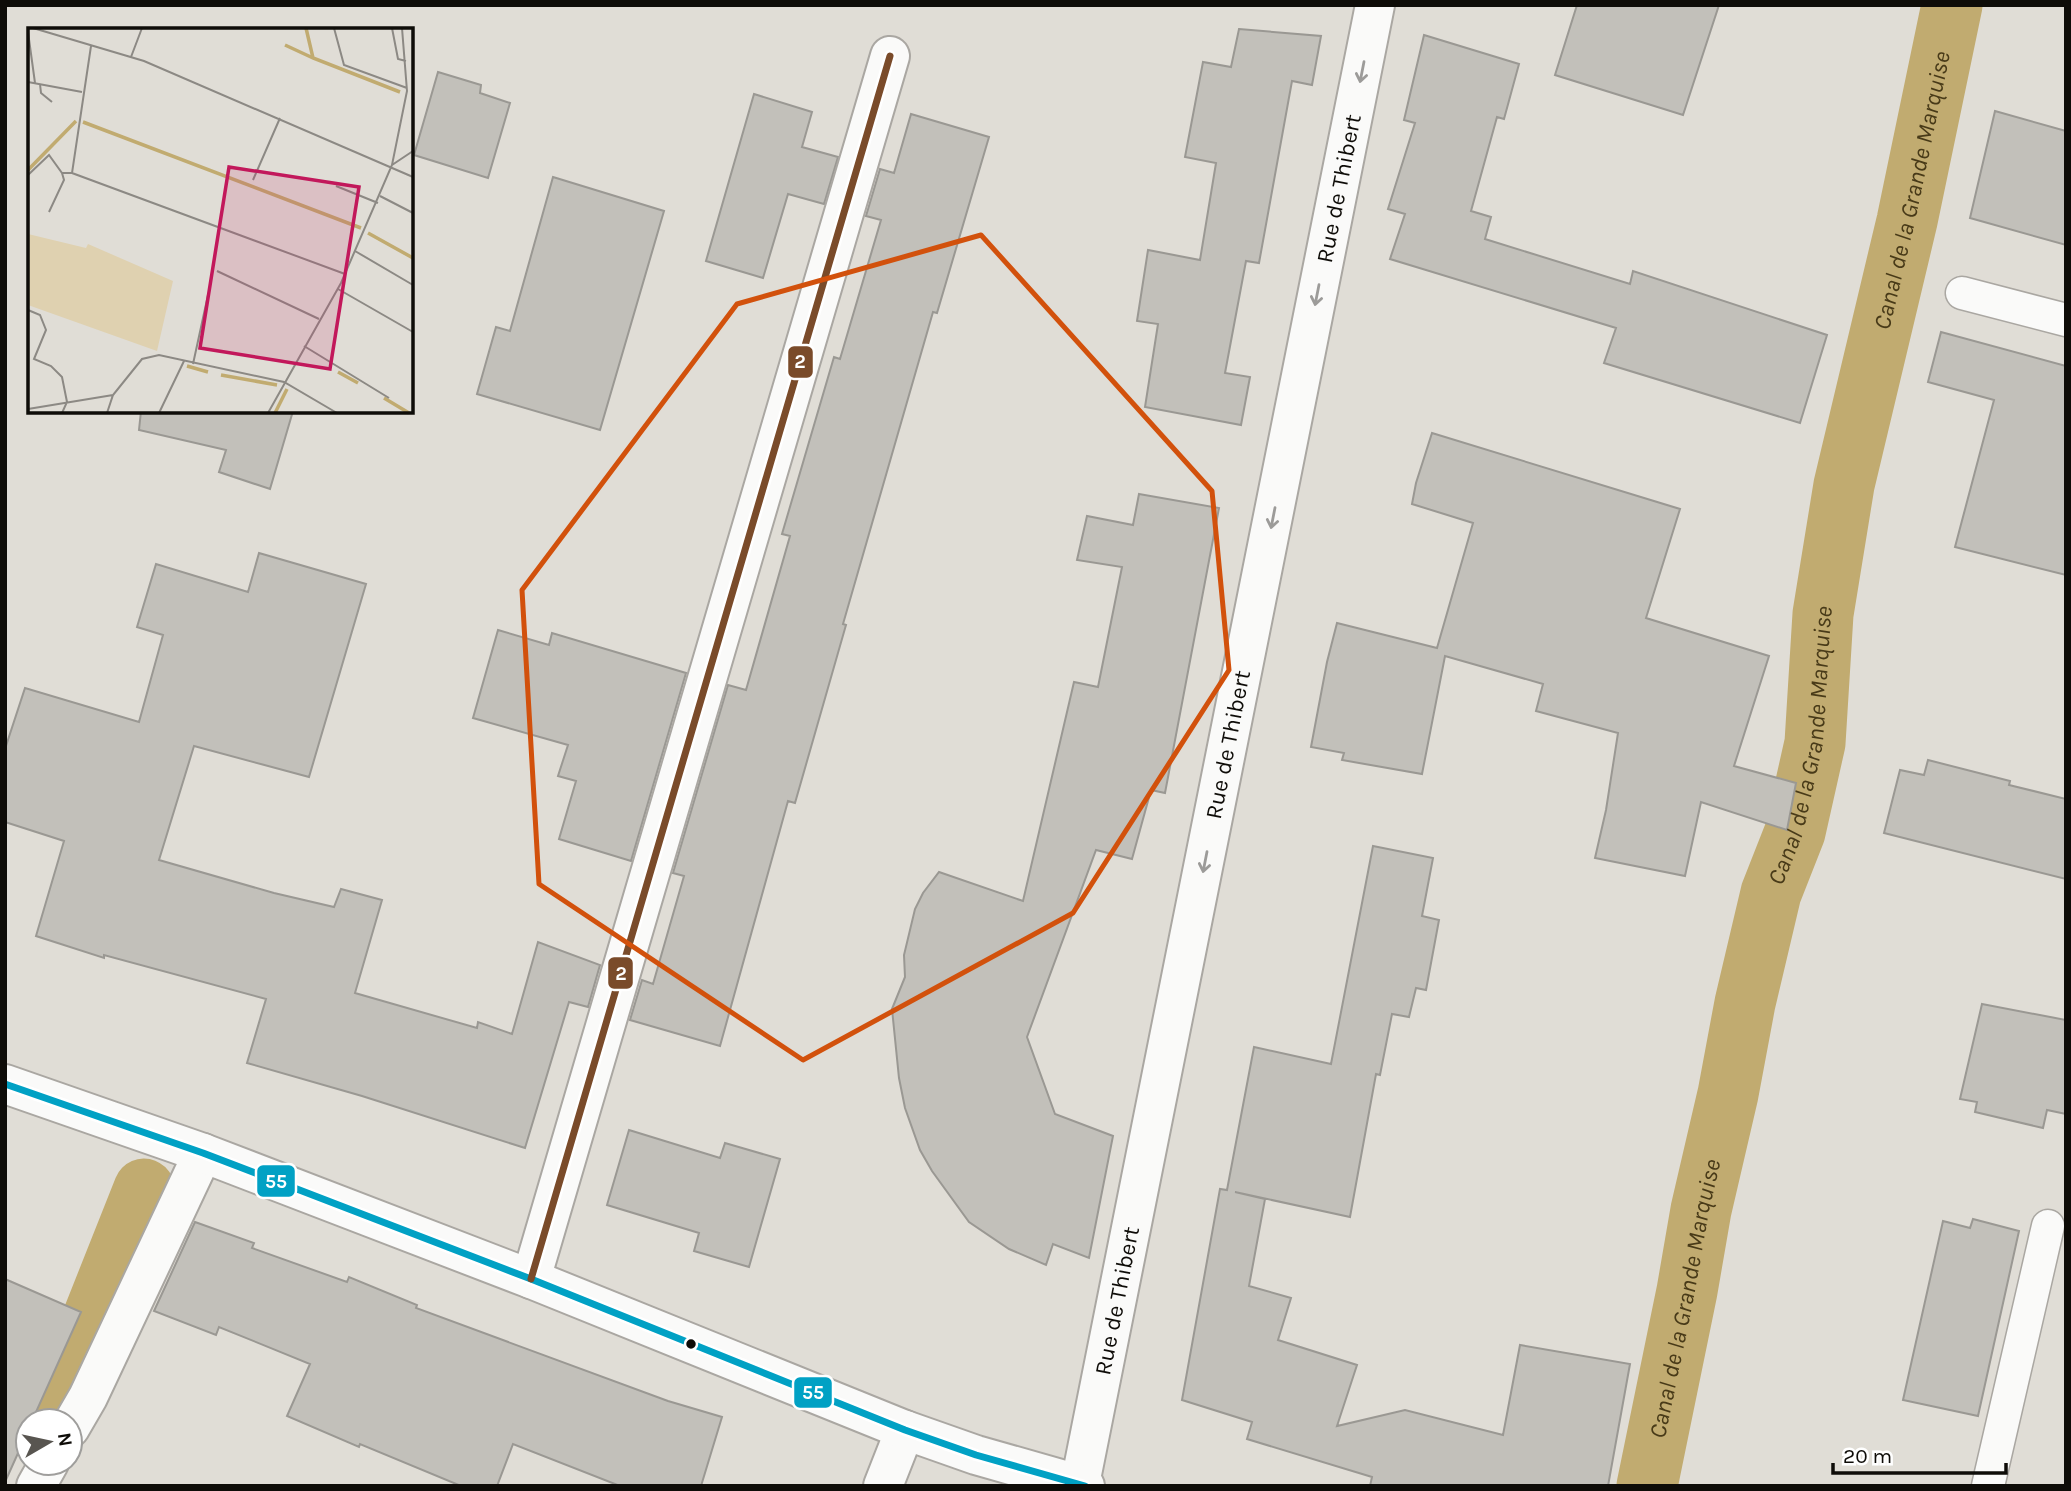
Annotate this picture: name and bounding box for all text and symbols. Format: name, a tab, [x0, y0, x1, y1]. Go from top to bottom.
inset map	[28, 28, 413, 413]
water label: Canal de la Grande Marquise	[1868, 49, 1956, 332]
one-way arrow	[1354, 60, 1368, 83]
street label: Rue de Thibert	[1310, 112, 1366, 265]
one-way arrow	[1310, 283, 1324, 306]
line badge: 2	[787, 345, 814, 379]
text: 2	[794, 351, 806, 373]
one-way arrow	[1265, 506, 1279, 529]
water label: Canal de la Grande Marquise	[1762, 604, 1838, 889]
street label: Rue de Thibert	[1199, 668, 1256, 821]
one-way arrow	[1197, 850, 1211, 873]
line badge: 2	[607, 956, 634, 990]
text: 2	[615, 963, 627, 985]
water label: Canal de la Grande Marquise	[1643, 1156, 1726, 1441]
line badge: 55	[256, 1164, 296, 1198]
text: 55	[265, 1171, 287, 1193]
street label: Rue de Thibert	[1089, 1224, 1145, 1377]
unlabelled marker	[684, 1337, 698, 1351]
line badge: 55	[793, 1376, 833, 1409]
text: 55	[802, 1382, 824, 1404]
north arrow	[14, 1407, 84, 1477]
text: N	[53, 1431, 77, 1448]
scale bar	[1833, 1432, 2006, 1476]
text: 20 m	[1843, 1444, 1892, 1468]

